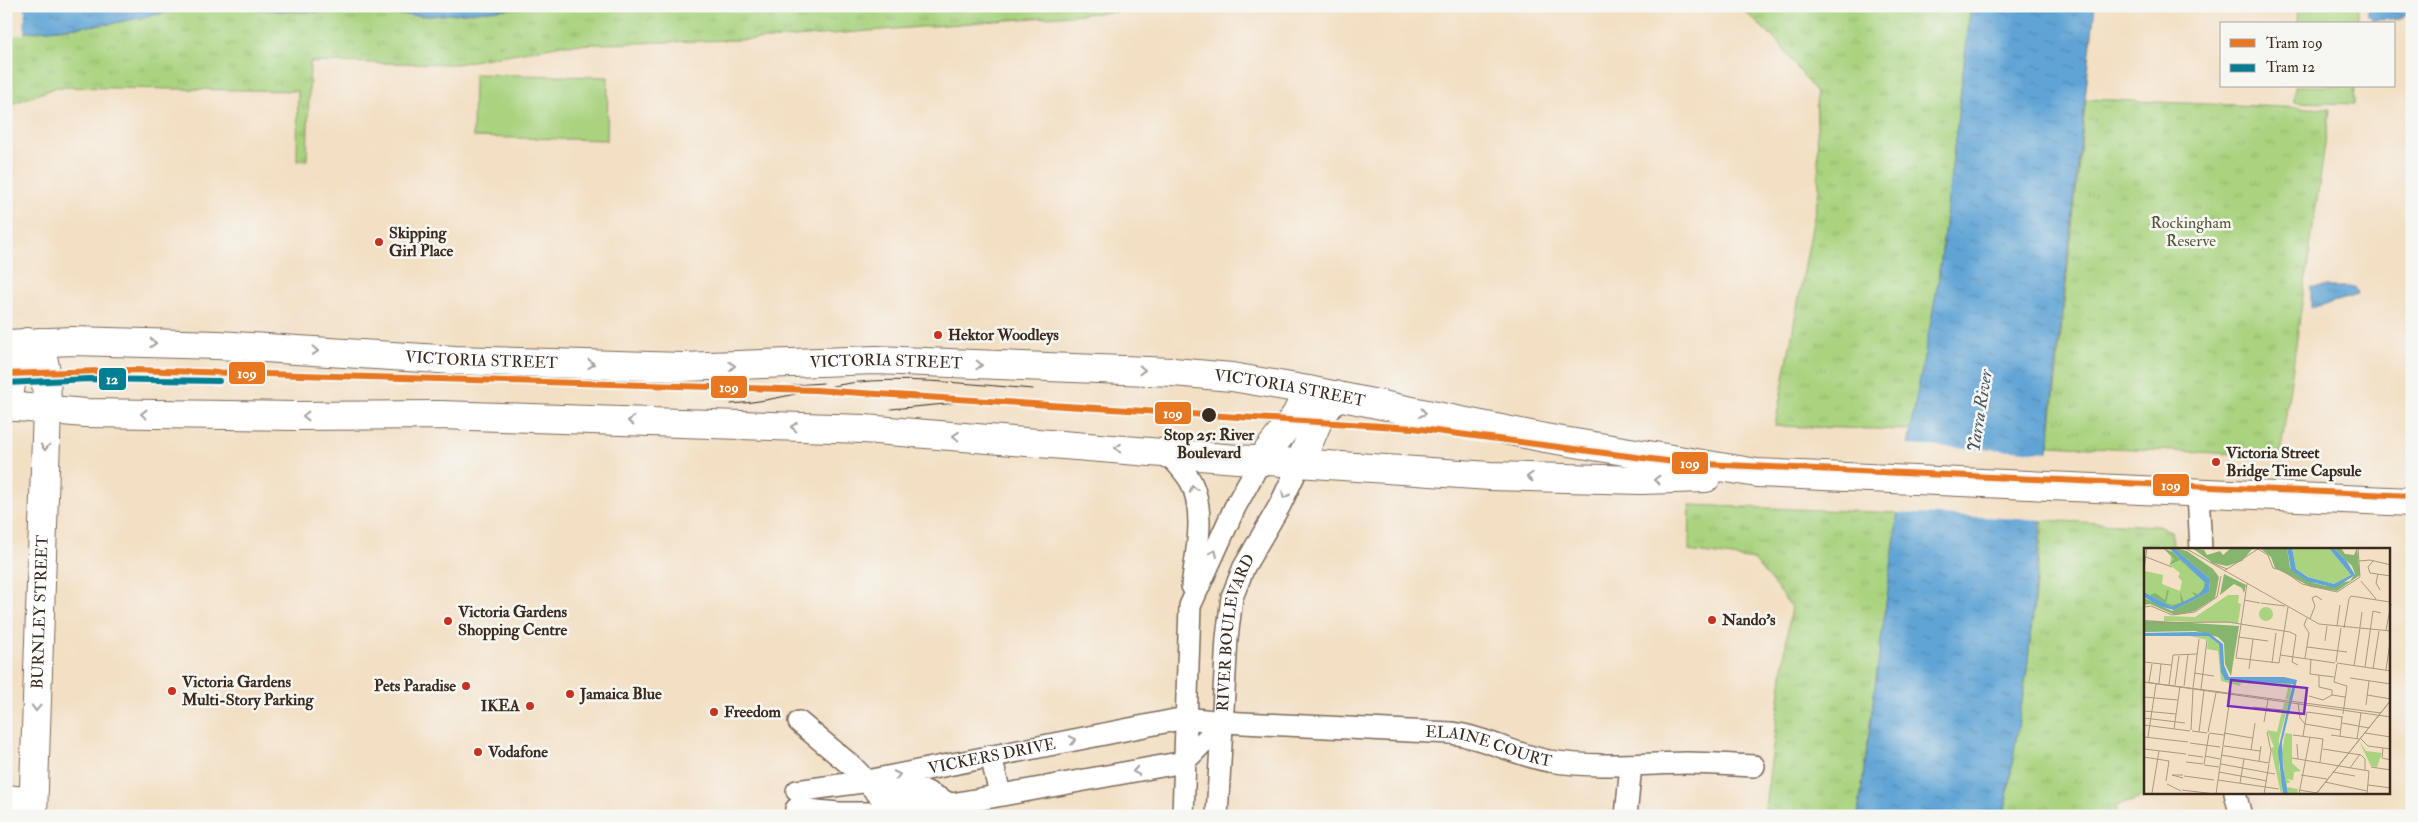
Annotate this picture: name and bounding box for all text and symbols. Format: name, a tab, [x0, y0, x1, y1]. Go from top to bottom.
legend	[2220, 22, 2396, 88]
text: Tram 109	[2266, 34, 2323, 53]
text: Tram 12	[2266, 58, 2315, 77]
park label: Rockingham Reserve	[2151, 213, 2232, 251]
place label: Skipping Girl Place	[389, 223, 454, 261]
marker: Skipping Girl Place	[373, 236, 385, 248]
place label: Hektor Woodleys	[948, 325, 1059, 346]
marker: Hektor Woodleys	[932, 329, 944, 341]
one-way arrow	[150, 338, 157, 348]
one-way arrow	[311, 346, 319, 357]
street label: VICTORIA STREET	[404, 347, 558, 373]
street label: VICTORIA STREET	[809, 350, 963, 373]
one-way arrow	[588, 359, 596, 370]
one-way arrow	[975, 359, 983, 370]
line badge: 109	[228, 361, 266, 385]
one-way arrow	[728, 361, 736, 372]
text: 109	[237, 365, 257, 382]
one-way arrow	[1138, 365, 1146, 376]
street label: VICTORIA STREET	[1214, 366, 1367, 411]
line badge: 12	[98, 367, 127, 391]
water label: Yarra River	[1962, 367, 1998, 454]
text: 12	[106, 371, 118, 388]
line badge: 109	[710, 375, 748, 399]
text: 109	[719, 379, 739, 396]
line badge: 109	[1154, 401, 1192, 425]
text: 109	[1163, 405, 1183, 422]
marker: Stop 25: River Boulevard	[1200, 406, 1218, 424]
one-way arrow	[1418, 407, 1427, 418]
one-way arrow	[140, 408, 148, 419]
one-way arrow	[302, 411, 310, 421]
one-way arrow	[627, 416, 635, 427]
one-way arrow	[789, 422, 797, 432]
place label: Stop 25: River Boulevard	[1164, 425, 1255, 463]
one-way arrow	[951, 431, 959, 442]
one-way arrow	[40, 443, 51, 451]
one-way arrow	[1114, 443, 1122, 454]
place label: Victoria Street Bridge Time Capsule	[2225, 443, 2362, 482]
line badge: 109	[1671, 451, 1709, 475]
text: 109	[1680, 455, 1700, 472]
marker: Victoria Street Bridge Time Capsule	[2210, 456, 2222, 468]
one-way arrow	[1526, 472, 1534, 482]
line badge: 109	[2152, 473, 2190, 497]
one-way arrow	[1653, 475, 1660, 485]
text: 109	[2161, 477, 2181, 494]
one-way arrow	[1189, 485, 1199, 494]
one-way arrow	[1281, 490, 1291, 499]
street label: BURNLEY STREET	[27, 535, 53, 690]
inset map	[2144, 548, 2390, 794]
one-way arrow	[1208, 549, 1218, 558]
street label: RIVER BOULEVARD	[1213, 550, 1259, 712]
place label: Victoria Gardens Shopping Centre	[457, 602, 568, 641]
place label: Nando's	[1721, 610, 1776, 630]
marker: Nando's	[1706, 614, 1718, 626]
marker: Victoria Gardens Shopping Centre	[442, 615, 454, 627]
place label: Victoria Gardens Multi-Story Parking	[181, 672, 314, 711]
place label: Pets Paradise	[374, 676, 456, 696]
marker: Pets Paradise	[460, 680, 472, 692]
place label: Jamaica Blue	[579, 684, 662, 705]
marker: Victoria Gardens Multi-Story Parking	[166, 685, 178, 697]
marker: Jamaica Blue	[564, 688, 576, 700]
place label: IKEA	[481, 696, 521, 716]
marker: IKEA	[524, 700, 536, 712]
place label: Freedom	[724, 702, 782, 722]
one-way arrow	[31, 704, 42, 712]
marker: Freedom	[708, 706, 720, 718]
street label: ELAINE COURT	[1425, 722, 1554, 771]
street label: VICKERS DRIVE	[926, 734, 1057, 779]
one-way arrow	[1069, 735, 1077, 746]
place label: Vodafone	[487, 742, 548, 762]
marker: Vodafone	[472, 746, 484, 758]
one-way arrow	[1132, 765, 1141, 775]
one-way arrow	[892, 770, 901, 781]

